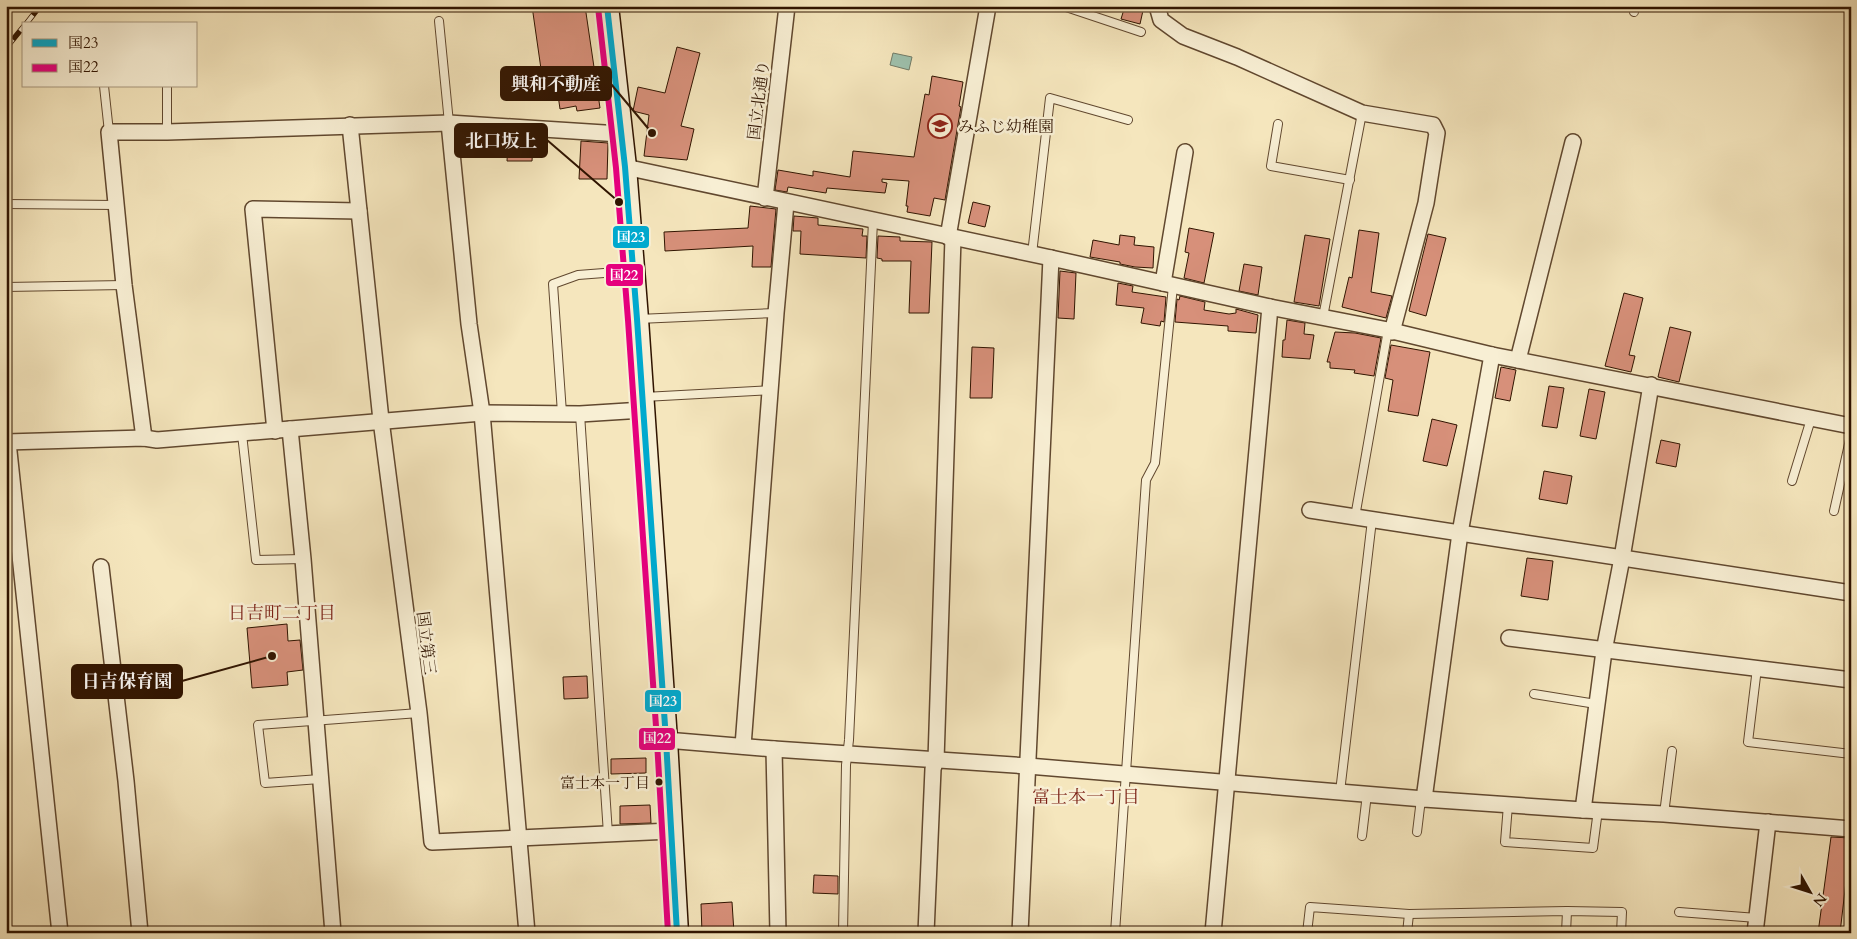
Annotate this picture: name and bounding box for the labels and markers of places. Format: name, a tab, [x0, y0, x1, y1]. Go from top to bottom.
callout: 興和不動産	[501, 67, 611, 100]
school or university icon: みふじ幼稚園	[927, 113, 953, 139]
place label: みふじ幼稚園	[958, 116, 1054, 138]
callout: 北口坂上	[455, 124, 547, 157]
callout: 日吉保育園	[72, 665, 182, 698]
place label: 富士本一丁目	[560, 773, 650, 793]
marker: 富士本一丁目	[654, 777, 664, 787]

